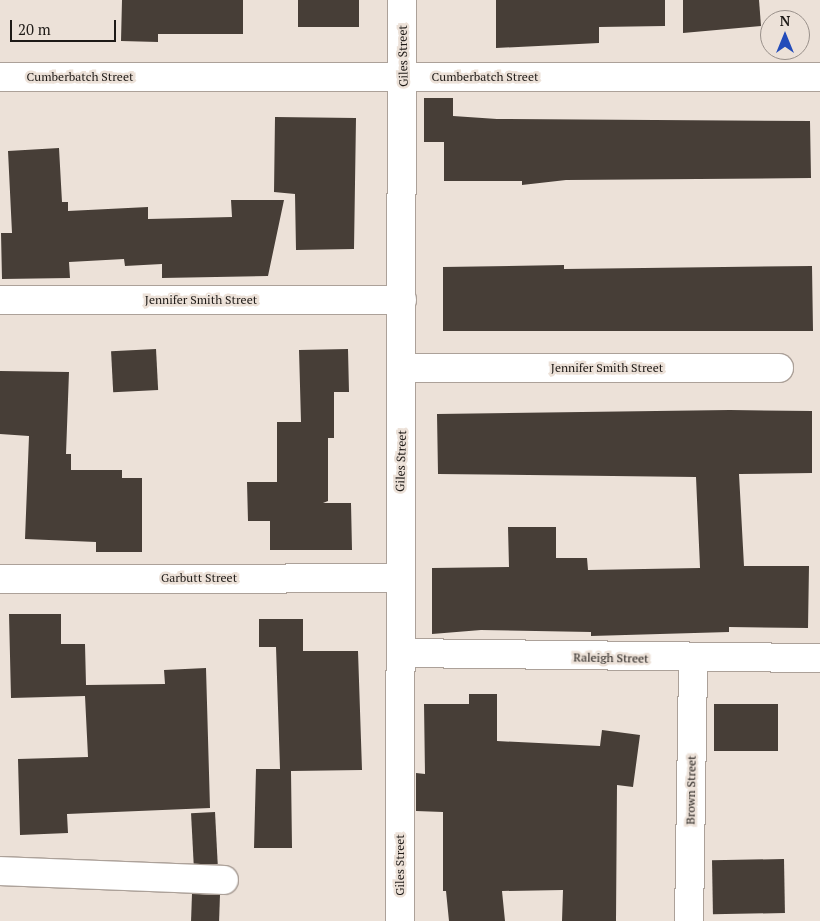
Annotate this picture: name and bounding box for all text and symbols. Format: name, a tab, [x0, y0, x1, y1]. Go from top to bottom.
scale bar	[12, 10, 119, 42]
north arrow	[760, 10, 810, 60]
text: N	[780, 11, 790, 30]
text: 20 m	[18, 19, 51, 39]
street label: Giles Street	[395, 25, 411, 87]
street label: Cumberbatch Street	[27, 70, 133, 84]
street label: Cumberbatch Street	[432, 70, 538, 84]
street label: Jennifer Smith Street	[145, 293, 257, 307]
street label: Jennifer Smith Street	[551, 361, 663, 375]
street label: Giles Street	[393, 430, 409, 492]
street label: Garbutt Street	[161, 571, 237, 585]
street label: Raleigh Street	[573, 650, 649, 666]
street label: Brown Street	[683, 755, 699, 825]
street label: Giles Street	[393, 834, 407, 896]

